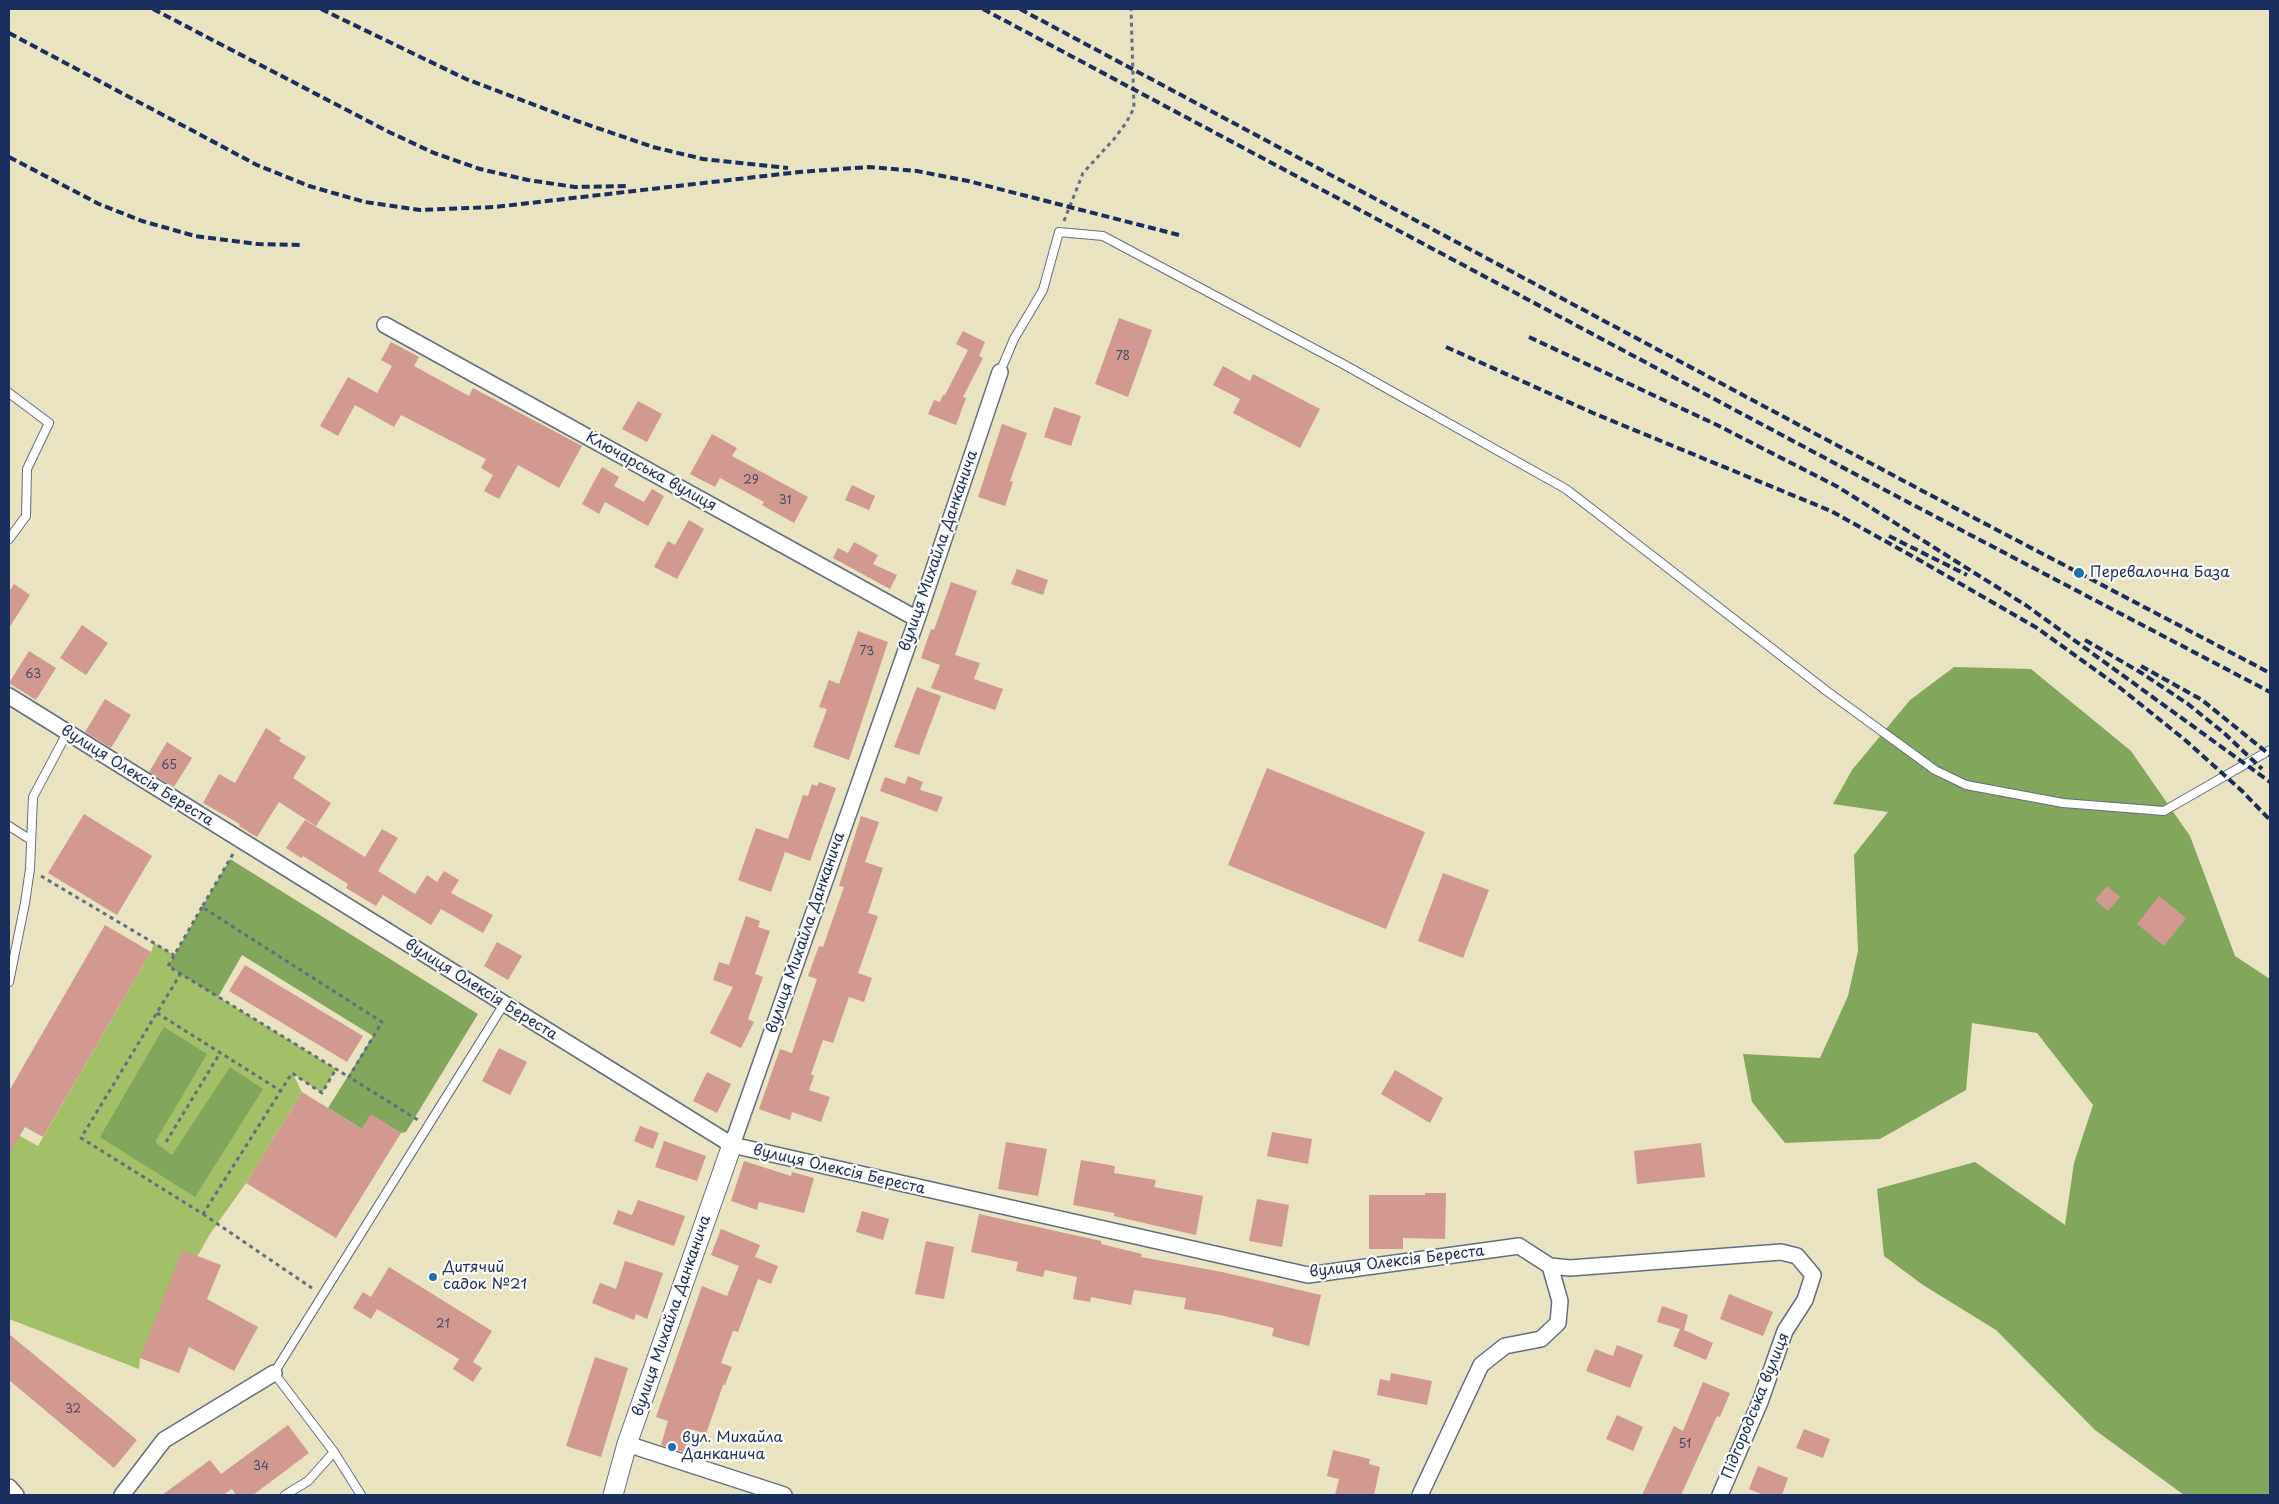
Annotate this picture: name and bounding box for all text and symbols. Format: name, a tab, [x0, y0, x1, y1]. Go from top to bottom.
house number: 78	[1116, 350, 1130, 364]
street label: Ключарська вулиця	[582, 429, 720, 515]
street label: вулиця Михайла Данканича	[896, 448, 982, 654]
house number: 29	[743, 474, 759, 488]
house number: 31	[779, 494, 791, 508]
place label: Перевалочна База	[2090, 564, 2230, 582]
marker: Перевалочна База	[2072, 566, 2086, 580]
house number: 73	[860, 645, 874, 659]
house number: 63	[25, 668, 41, 682]
street label: вулиця Олексія Береста	[58, 722, 216, 830]
house number: 65	[161, 759, 177, 773]
street label: вулиця Михайла Данканича	[763, 830, 849, 1036]
street label: вулиця Олексія Береста	[402, 936, 560, 1044]
street label: вулиця Олексія Береста	[751, 1141, 927, 1199]
street label: вулиця Михайла Данканича	[629, 1213, 715, 1419]
street label: вулиця Олексія Береста	[1308, 1242, 1486, 1282]
place label: Дитячий садок №21	[443, 1259, 527, 1294]
marker: Дитячий садок №21	[427, 1271, 439, 1283]
house number: 21	[436, 1318, 450, 1332]
street label: Підгородська вулиця	[1718, 1330, 1794, 1482]
house number: 32	[65, 1403, 81, 1417]
place label: вул. Михайла Данканича	[682, 1429, 783, 1464]
house number: 51	[1679, 1438, 1691, 1452]
marker: вул. Михайла Данканича	[666, 1441, 678, 1453]
house number: 34	[253, 1460, 269, 1474]

